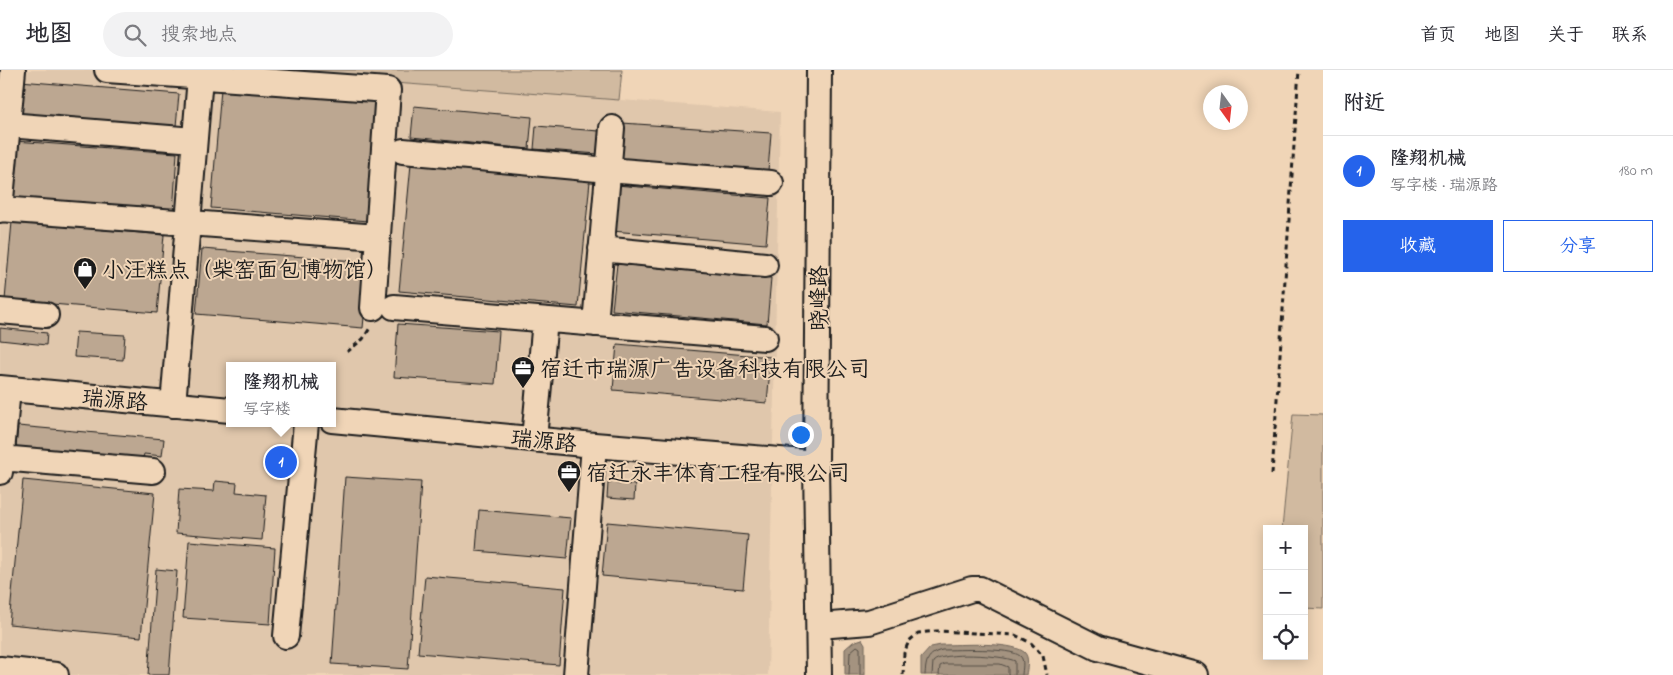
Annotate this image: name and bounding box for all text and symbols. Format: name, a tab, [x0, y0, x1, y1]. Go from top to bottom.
search box	[103, 12, 453, 57]
text: 地图	[25, 18, 73, 53]
icon: search	[121, 21, 149, 49]
text: 搜索地点	[161, 22, 237, 49]
text: 首页	[1420, 23, 1456, 49]
text: 地图	[1484, 23, 1520, 49]
text: 关于	[1548, 23, 1584, 49]
text: 联系	[1612, 23, 1648, 49]
north arrow	[1203, 85, 1248, 130]
text: 附近	[1343, 89, 1385, 119]
text: 隆翔机械	[1390, 146, 1466, 173]
text: 1	[1356, 159, 1362, 183]
text: 180 m	[1619, 159, 1653, 183]
text: 写字楼 · 瑞源路	[1390, 174, 1497, 198]
button: 收藏	[1343, 220, 1493, 272]
button: 分享	[1503, 220, 1653, 272]
shop icon: 小汪糕点（柴窑面包博物馆）	[72, 256, 98, 290]
place label: 小汪糕点（柴窑面包博物馆）	[102, 256, 388, 288]
street label: 晓峰路	[805, 265, 837, 331]
office icon: 宿迁市瑞源广告设备科技有限公司	[510, 355, 536, 389]
place label: 宿迁市瑞源广告设备科技有限公司	[540, 355, 870, 387]
popup	[226, 362, 336, 427]
text: 隆翔机械	[243, 370, 319, 397]
street label: 瑞源路	[80, 383, 149, 421]
text: 写字楼	[243, 398, 291, 422]
your location	[788, 422, 814, 448]
street label: 瑞源路	[509, 424, 578, 462]
pin: 1	[265, 443, 297, 481]
office icon: 宿迁永丰体育工程有限公司	[556, 459, 582, 493]
place label: 宿迁永丰体育工程有限公司	[586, 459, 850, 491]
map controls	[1263, 525, 1308, 660]
button: +	[1263, 525, 1308, 570]
button: −	[1263, 570, 1308, 615]
button: locate	[1263, 615, 1308, 660]

